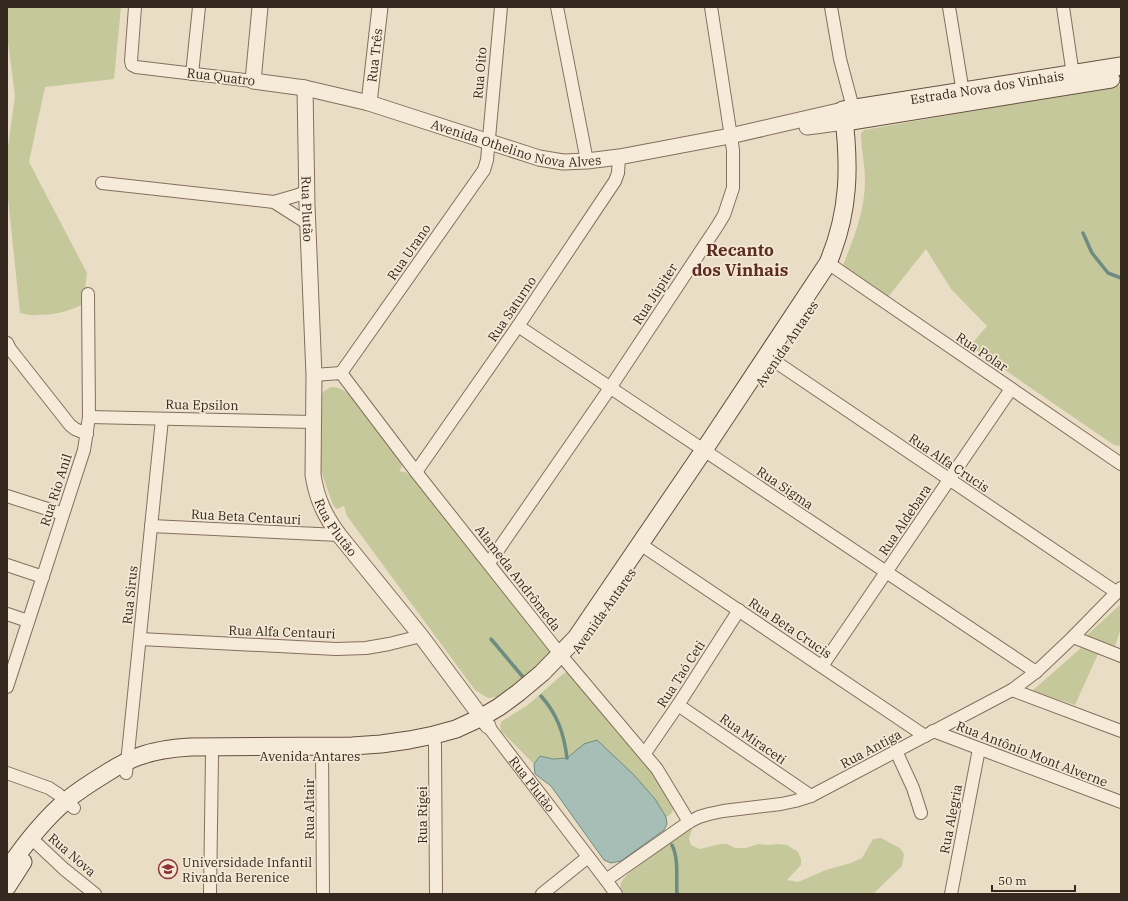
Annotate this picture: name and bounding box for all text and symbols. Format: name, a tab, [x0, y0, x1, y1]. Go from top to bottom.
street label: Rua Três	[363, 27, 386, 83]
street label: Rua Oito	[469, 46, 491, 100]
street label: Rua Quatro	[186, 64, 256, 90]
street label: Estrada Nova dos Vinhais	[909, 67, 1065, 108]
street label: Avenida Othelino Nova Alves	[429, 115, 602, 171]
street label: Rua Plutão	[298, 176, 317, 242]
street label: Rua Urano	[383, 221, 435, 283]
district label: Recanto dos Vinhais	[692, 239, 788, 281]
street label: Rua Júpiter	[629, 260, 681, 328]
street label: Rua Saturno	[484, 273, 540, 345]
street label: Avenida Antares	[752, 297, 822, 391]
street label: Rua Polar	[953, 329, 1011, 376]
street label: Rua Epsilon	[165, 396, 239, 414]
street label: Rua Alfa Crucis	[905, 430, 993, 496]
street label: Rua Rio Anil	[36, 452, 76, 528]
street label: Rua Sigma	[753, 463, 817, 513]
street label: Rua Aldebara	[875, 481, 935, 559]
street label: Rua Plutão	[311, 496, 361, 560]
street label: Rua Beta Centauri	[190, 506, 302, 528]
street label: Alameda Andrômeda	[471, 522, 565, 634]
street label: Rua Sirus	[118, 565, 142, 625]
street label: Avenida Antares	[568, 565, 640, 657]
street label: Rua Beta Crucis	[745, 594, 835, 662]
street label: Rua Alfa Centauri	[228, 622, 336, 642]
street label: Rua Taó Ceti	[653, 637, 709, 711]
street label: Rua Miraceti	[716, 710, 790, 768]
street label: Rua Antônio Mont Alverne	[954, 717, 1110, 791]
street label: Rua Antiga	[837, 726, 905, 772]
street label: Avenida Antares	[260, 748, 360, 765]
street label: Rua Plutão	[506, 753, 559, 815]
street label: Rua Altair	[301, 778, 318, 840]
street label: Rua Alegria	[936, 783, 966, 855]
street label: Rua Rigei	[414, 786, 431, 844]
street label: Rua Nova	[45, 830, 99, 880]
place label: Universidade Infantil Rivanda Berenice	[182, 854, 312, 886]
school or university icon: Universidade Infantil Rivanda Berenice	[157, 858, 179, 880]
scale bar	[992, 867, 1075, 893]
text: 50 m	[998, 873, 1027, 888]

